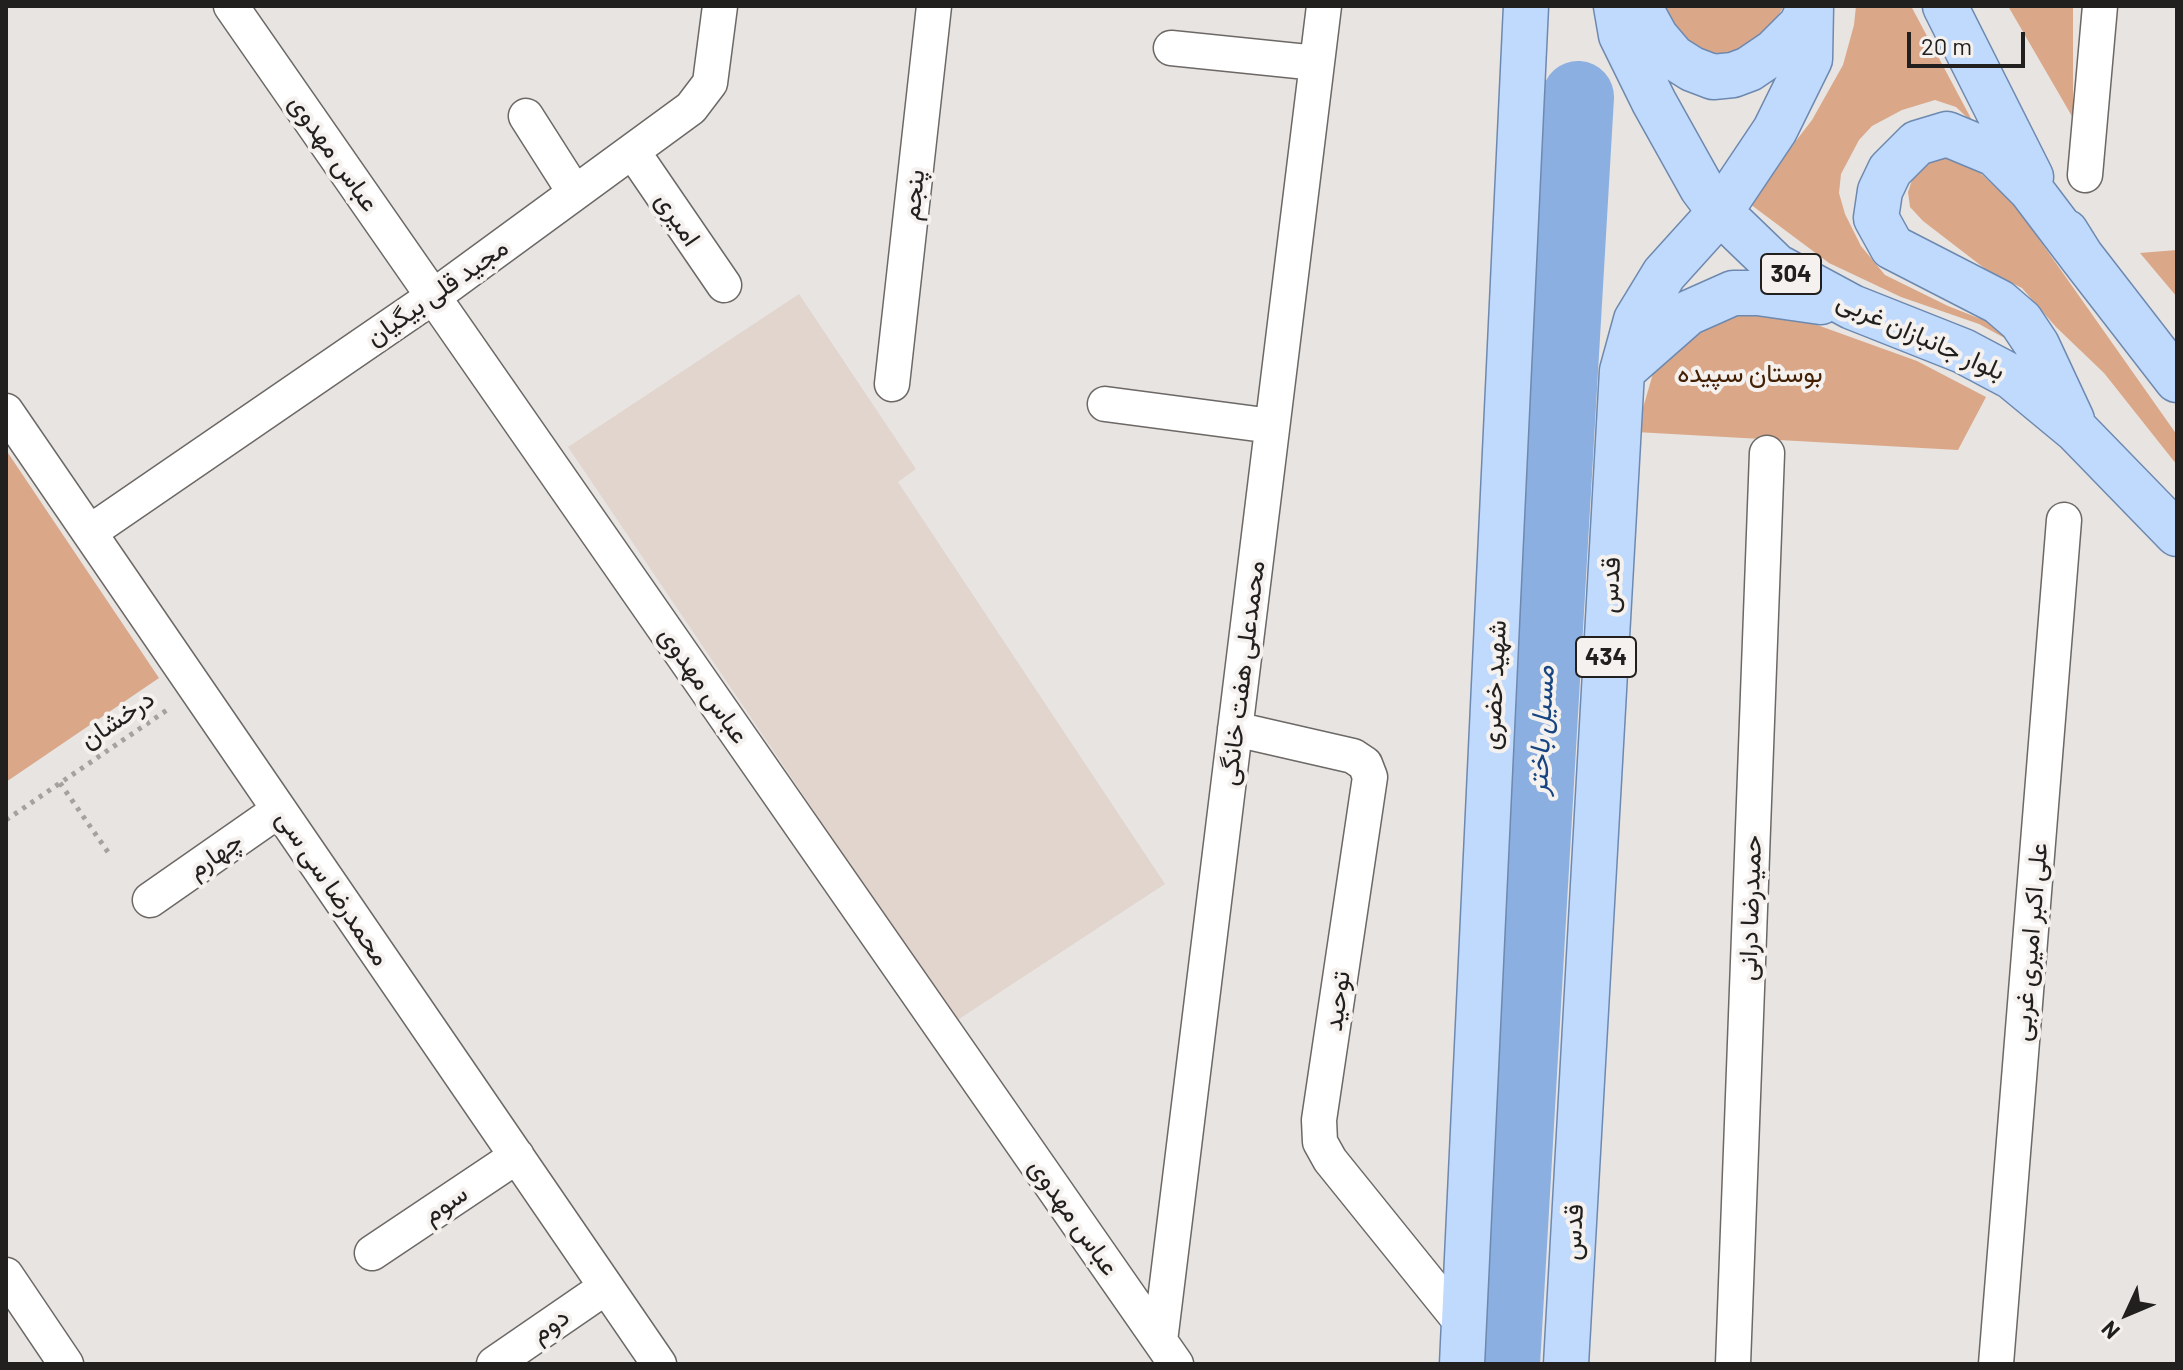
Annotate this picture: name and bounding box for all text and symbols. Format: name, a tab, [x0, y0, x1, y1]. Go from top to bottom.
scale bar	[1911, 16, 2029, 66]
text: 20 m	[1921, 31, 1972, 60]
street label: عباس مهدوی	[282, 88, 386, 218]
street label: پنجم	[895, 168, 931, 222]
street label: امیری	[649, 186, 707, 252]
street label: مجید قلی بیگیان	[360, 231, 514, 353]
road number: 304	[1761, 254, 1821, 294]
street label: بلوار جانبازان غربی	[1832, 285, 2010, 387]
park label: بوستان سپیده	[1677, 357, 1823, 389]
street label: قدس	[1593, 556, 1627, 614]
street label: محمدعلی هفت خانگی	[1213, 559, 1271, 787]
street label: شهید خضری	[1475, 619, 1513, 751]
street label: عباس مهدوی	[652, 620, 756, 750]
road number: 434	[1576, 637, 1636, 677]
water label: مسیل باختر	[1521, 665, 1561, 795]
street label: درخشان	[74, 683, 160, 755]
street label: محمدرضا سی سی	[269, 804, 397, 972]
street label: چهارم	[182, 825, 248, 885]
street label: حمیدرضا درانی	[1732, 834, 1768, 982]
street label: علی اکبر امیری غربی	[2006, 841, 2054, 1043]
street label: توحید	[1317, 969, 1357, 1033]
street label: عباس مهدوی	[1022, 1152, 1126, 1282]
street label: سوم	[417, 1178, 473, 1230]
street label: قدس	[1556, 1203, 1590, 1261]
north arrow	[2087, 1274, 2167, 1354]
street label: دوم	[525, 1301, 575, 1349]
text: N	[2095, 1316, 2124, 1345]

